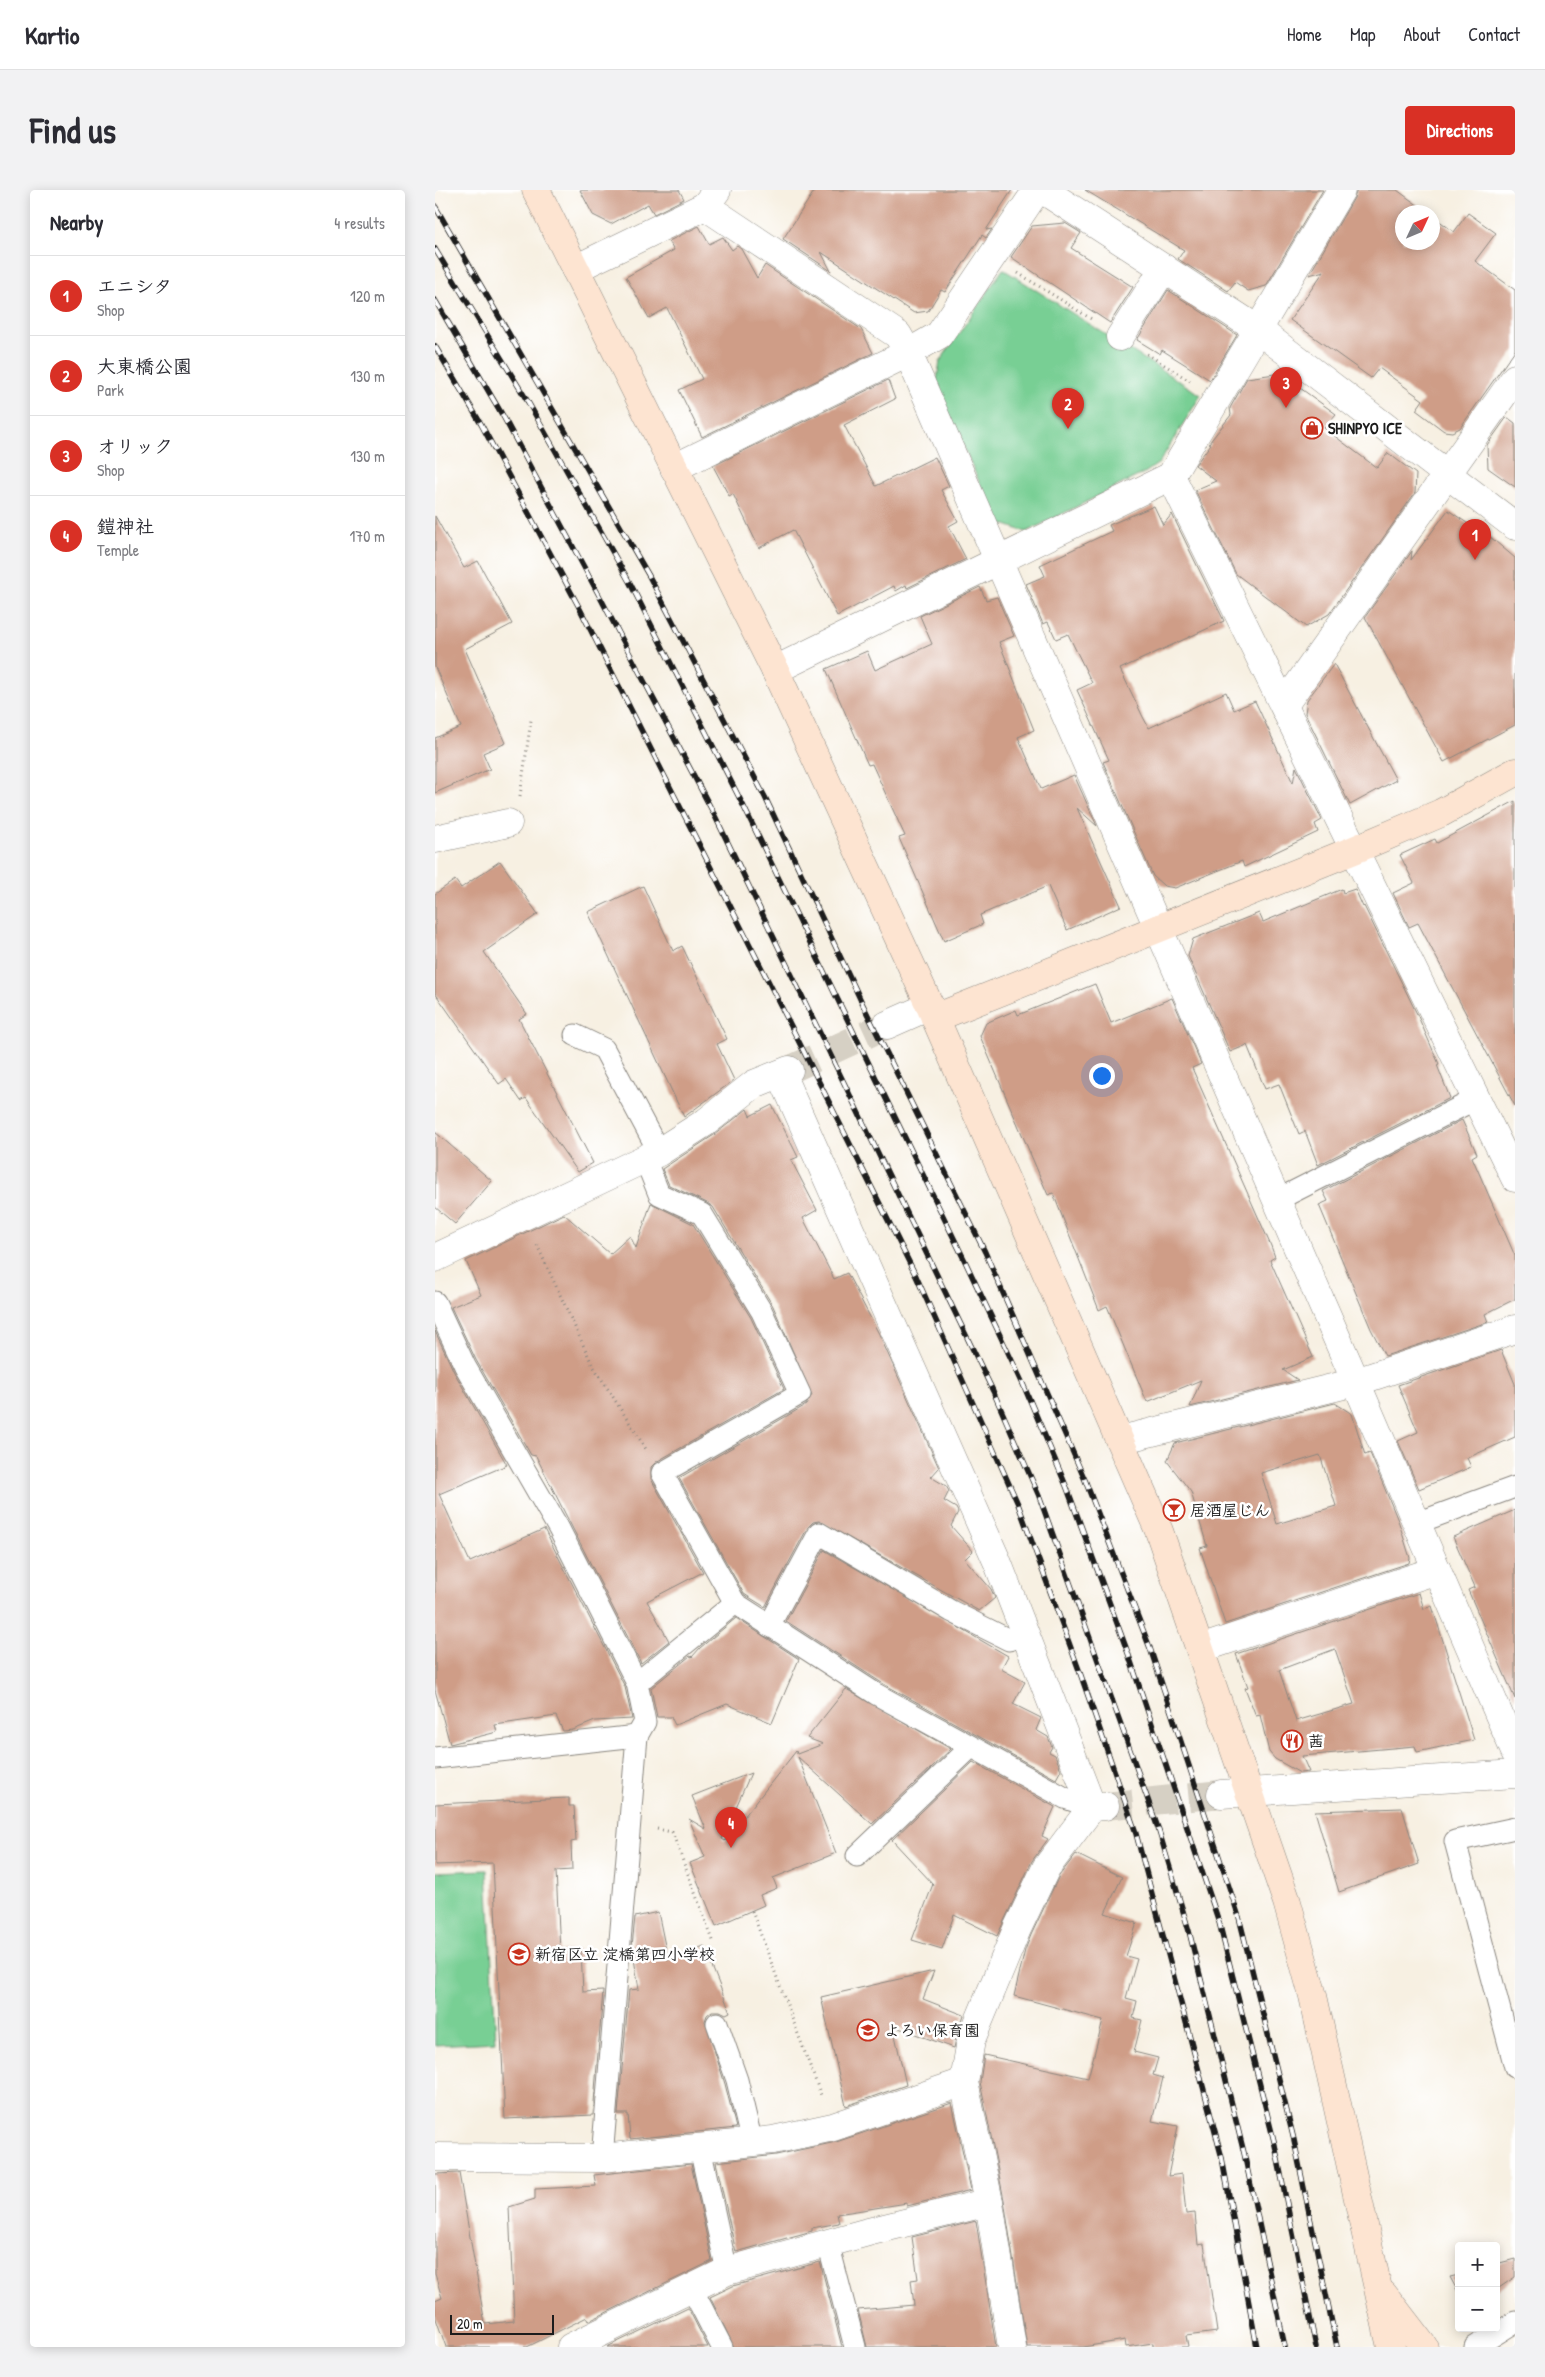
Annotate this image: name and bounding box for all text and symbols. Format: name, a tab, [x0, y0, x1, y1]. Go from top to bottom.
text: Kartio	[25, 19, 80, 51]
text: Home	[1287, 22, 1322, 47]
text: Map	[1350, 22, 1375, 47]
text: About	[1403, 22, 1440, 47]
text: Contact	[1468, 22, 1520, 47]
button: Directions	[1405, 106, 1515, 155]
text: Find us	[30, 107, 116, 154]
north arrow	[1395, 205, 1440, 250]
text: Nearby	[50, 208, 103, 237]
text: 4 results	[334, 212, 385, 234]
text: エニシタ	[97, 273, 172, 299]
text: 1	[63, 285, 69, 307]
text: 120 m	[350, 285, 385, 307]
text: Shop	[97, 299, 124, 321]
text: 大東橋公園	[97, 353, 192, 379]
text: 2	[62, 365, 70, 387]
text: 130 m	[350, 365, 385, 387]
pin: 3	[1270, 367, 1302, 408]
text: Park	[97, 379, 124, 401]
pin: 2	[1052, 388, 1084, 429]
shop icon: SHINPYO ICE	[1300, 416, 1324, 440]
place label: SHINPYO ICE	[1328, 417, 1403, 439]
text: オリック	[97, 433, 173, 459]
text: 3	[62, 445, 70, 467]
text: 130 m	[350, 445, 385, 467]
text: Shop	[97, 459, 124, 481]
text: 鎧神社	[97, 513, 154, 539]
pin: 1	[1459, 519, 1491, 560]
text: 4	[63, 525, 69, 547]
text: 170 m	[350, 525, 385, 547]
text: Temple	[97, 539, 139, 561]
your location	[1089, 1063, 1115, 1089]
bar icon: 居酒屋じん	[1162, 1498, 1186, 1522]
place label: 居酒屋じん	[1190, 1499, 1270, 1521]
restaurant icon: 茜	[1280, 1729, 1304, 1753]
place label: 茜	[1308, 1730, 1324, 1752]
pin: 4	[715, 1807, 747, 1848]
school or university icon: 新宿区立 淀橋第四小学校	[507, 1942, 531, 1966]
place label: 新宿区立 淀橋第四小学校	[535, 1943, 715, 1965]
school or university icon: よろい保育園	[856, 2018, 880, 2042]
place label: よろい保育園	[884, 2019, 980, 2041]
map controls	[1455, 2242, 1500, 2332]
button: +	[1455, 2242, 1500, 2287]
button: −	[1455, 2287, 1500, 2332]
scale bar	[450, 2312, 554, 2335]
text: 20 m	[457, 2314, 483, 2333]

